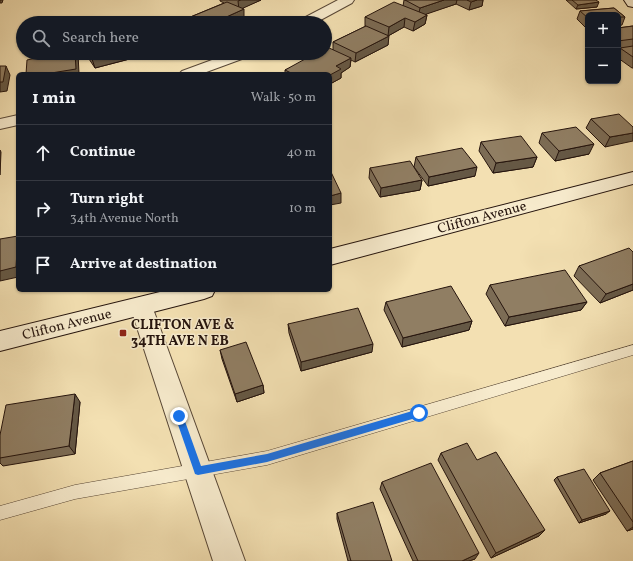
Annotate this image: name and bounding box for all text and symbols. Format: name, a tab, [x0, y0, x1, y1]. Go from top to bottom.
map controls	[585, 12, 621, 84]
button: +	[585, 12, 621, 48]
search box	[16, 16, 332, 60]
icon: search	[30, 27, 52, 49]
text: Search here	[62, 28, 139, 49]
button: −	[585, 48, 621, 84]
text: 1 min	[32, 87, 76, 110]
text: Walk · 50 m	[251, 89, 316, 107]
icon: ahead	[32, 142, 54, 164]
text: Continue	[70, 142, 135, 163]
text: 40 m	[287, 144, 316, 162]
text: Turn right	[70, 189, 144, 210]
street label: Clifton Avenue	[435, 197, 529, 239]
icon: right	[32, 198, 54, 220]
text: 10 m	[289, 200, 316, 218]
text: 34th Avenue North	[70, 210, 179, 228]
icon: arrive	[32, 254, 54, 276]
text: Arrive at destination	[70, 254, 217, 275]
street label: Clifton Avenue	[20, 305, 114, 345]
place label: CLIFTON AVE & 34TH AVE N EB	[131, 316, 235, 351]
marker: CLIFTON AVE & 34TH AVE N EB	[118, 328, 128, 338]
route start	[410, 404, 428, 422]
route end	[170, 407, 188, 425]

